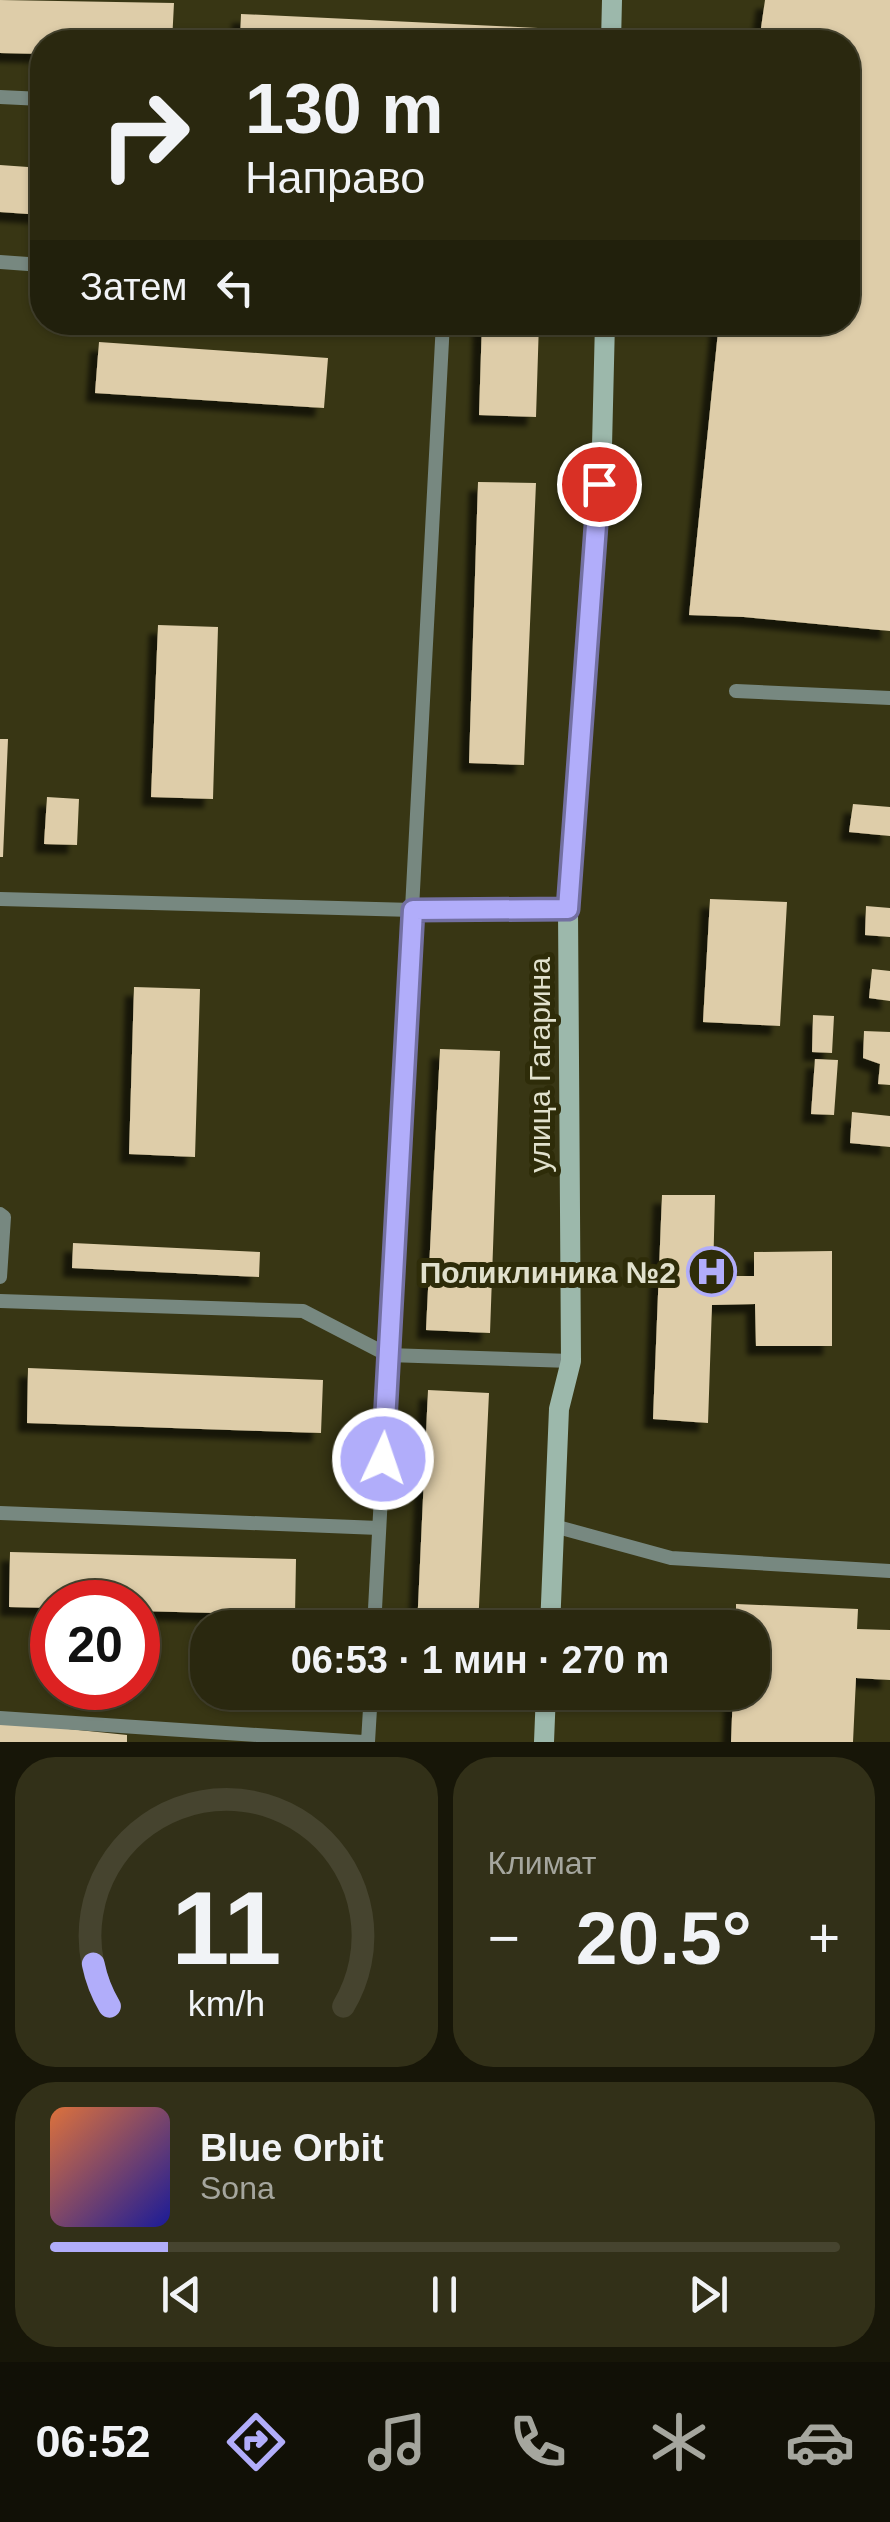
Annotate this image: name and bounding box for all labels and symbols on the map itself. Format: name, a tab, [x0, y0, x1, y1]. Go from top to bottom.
pin	[557, 442, 642, 527]
street label: улица Гагарина	[523, 957, 556, 1173]
hospital icon: Поликлиника №2	[685, 1246, 737, 1298]
place label: Поликлиника №2	[420, 1256, 676, 1289]
position arrow	[331, 1407, 435, 1511]
speed limit sign: 20	[30, 1580, 160, 1710]

